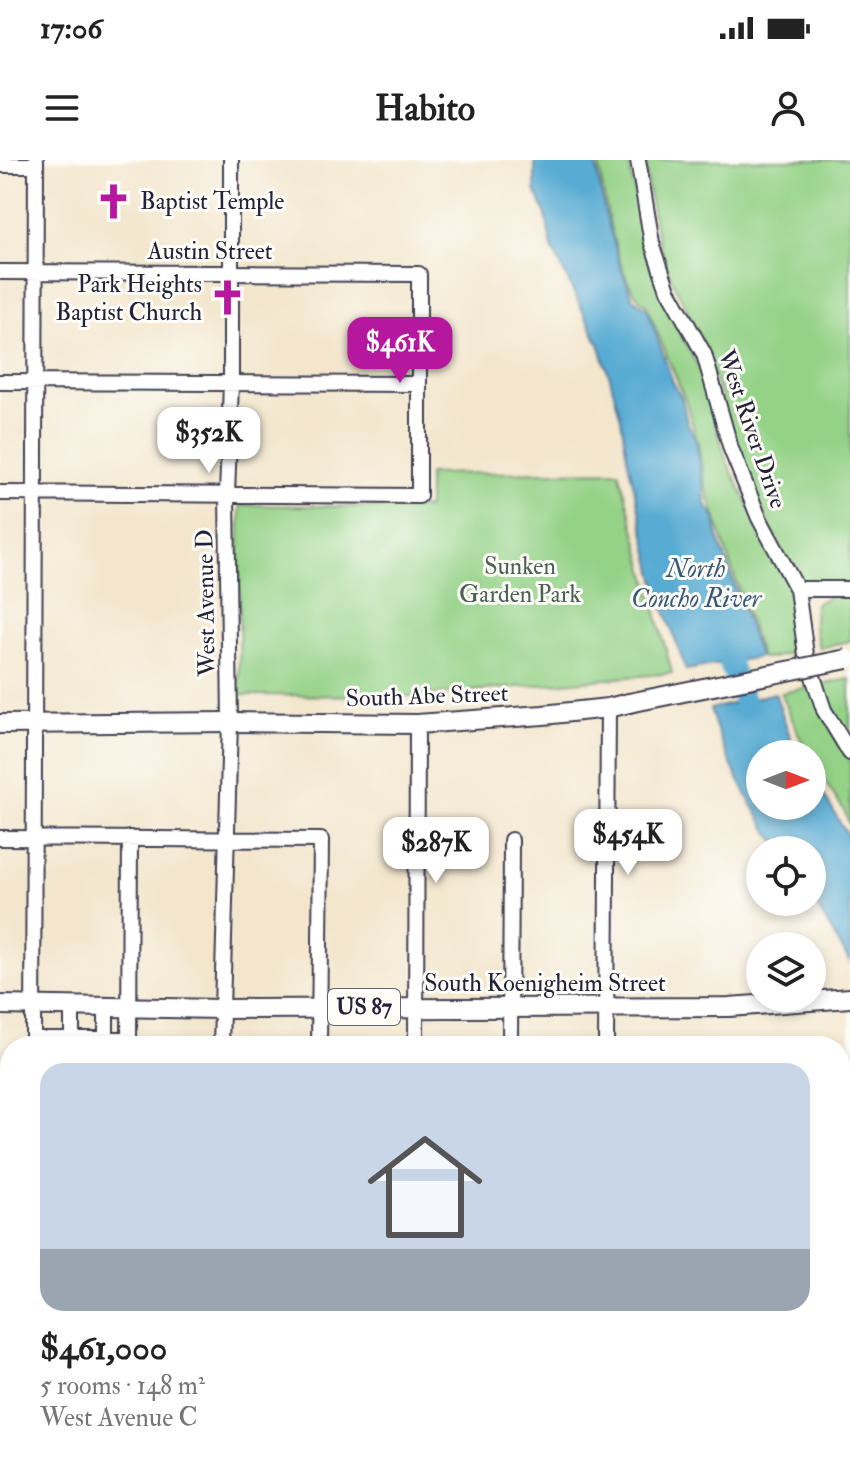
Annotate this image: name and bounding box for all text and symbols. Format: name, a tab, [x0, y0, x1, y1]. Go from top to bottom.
text: 17:06	[40, 10, 102, 47]
icon: menu	[40, 86, 84, 130]
text: Habito	[375, 86, 475, 131]
icon: person	[766, 86, 810, 130]
church icon: Baptist Temple	[95, 182, 133, 220]
place label: Baptist Temple	[140, 186, 284, 217]
street label: Austin Street	[146, 236, 273, 267]
place label: Park Heights Baptist Church	[56, 269, 202, 328]
church icon: Park Heights Baptist Church	[209, 279, 247, 317]
pin: $461K	[344, 317, 456, 385]
text: $461K	[365, 327, 435, 359]
street label: West River Drive	[710, 345, 794, 512]
pin: $352K	[153, 407, 265, 475]
text: $352K	[175, 417, 243, 449]
street label: West Avenue D	[189, 529, 223, 678]
park label: Sunken Garden Park	[459, 551, 581, 610]
water label: North Concho River	[631, 553, 762, 615]
street label: South Abe Street	[345, 678, 509, 714]
north arrow	[746, 740, 826, 820]
map controls	[746, 740, 826, 1012]
pin: $454K	[572, 809, 684, 877]
pin: $287K	[380, 817, 492, 885]
text: $454K	[592, 819, 664, 851]
text: $287K	[401, 827, 471, 859]
button: locate	[746, 836, 826, 916]
button: layers	[746, 932, 826, 1012]
street label: South Koenigheim Street	[424, 968, 666, 999]
road number: US 87	[328, 989, 400, 1025]
icon: home	[353, 1115, 497, 1259]
text: $461,000	[40, 1327, 167, 1370]
text: 5 rooms · 148 m²	[40, 1370, 205, 1402]
text: West Avenue C	[40, 1402, 198, 1434]

